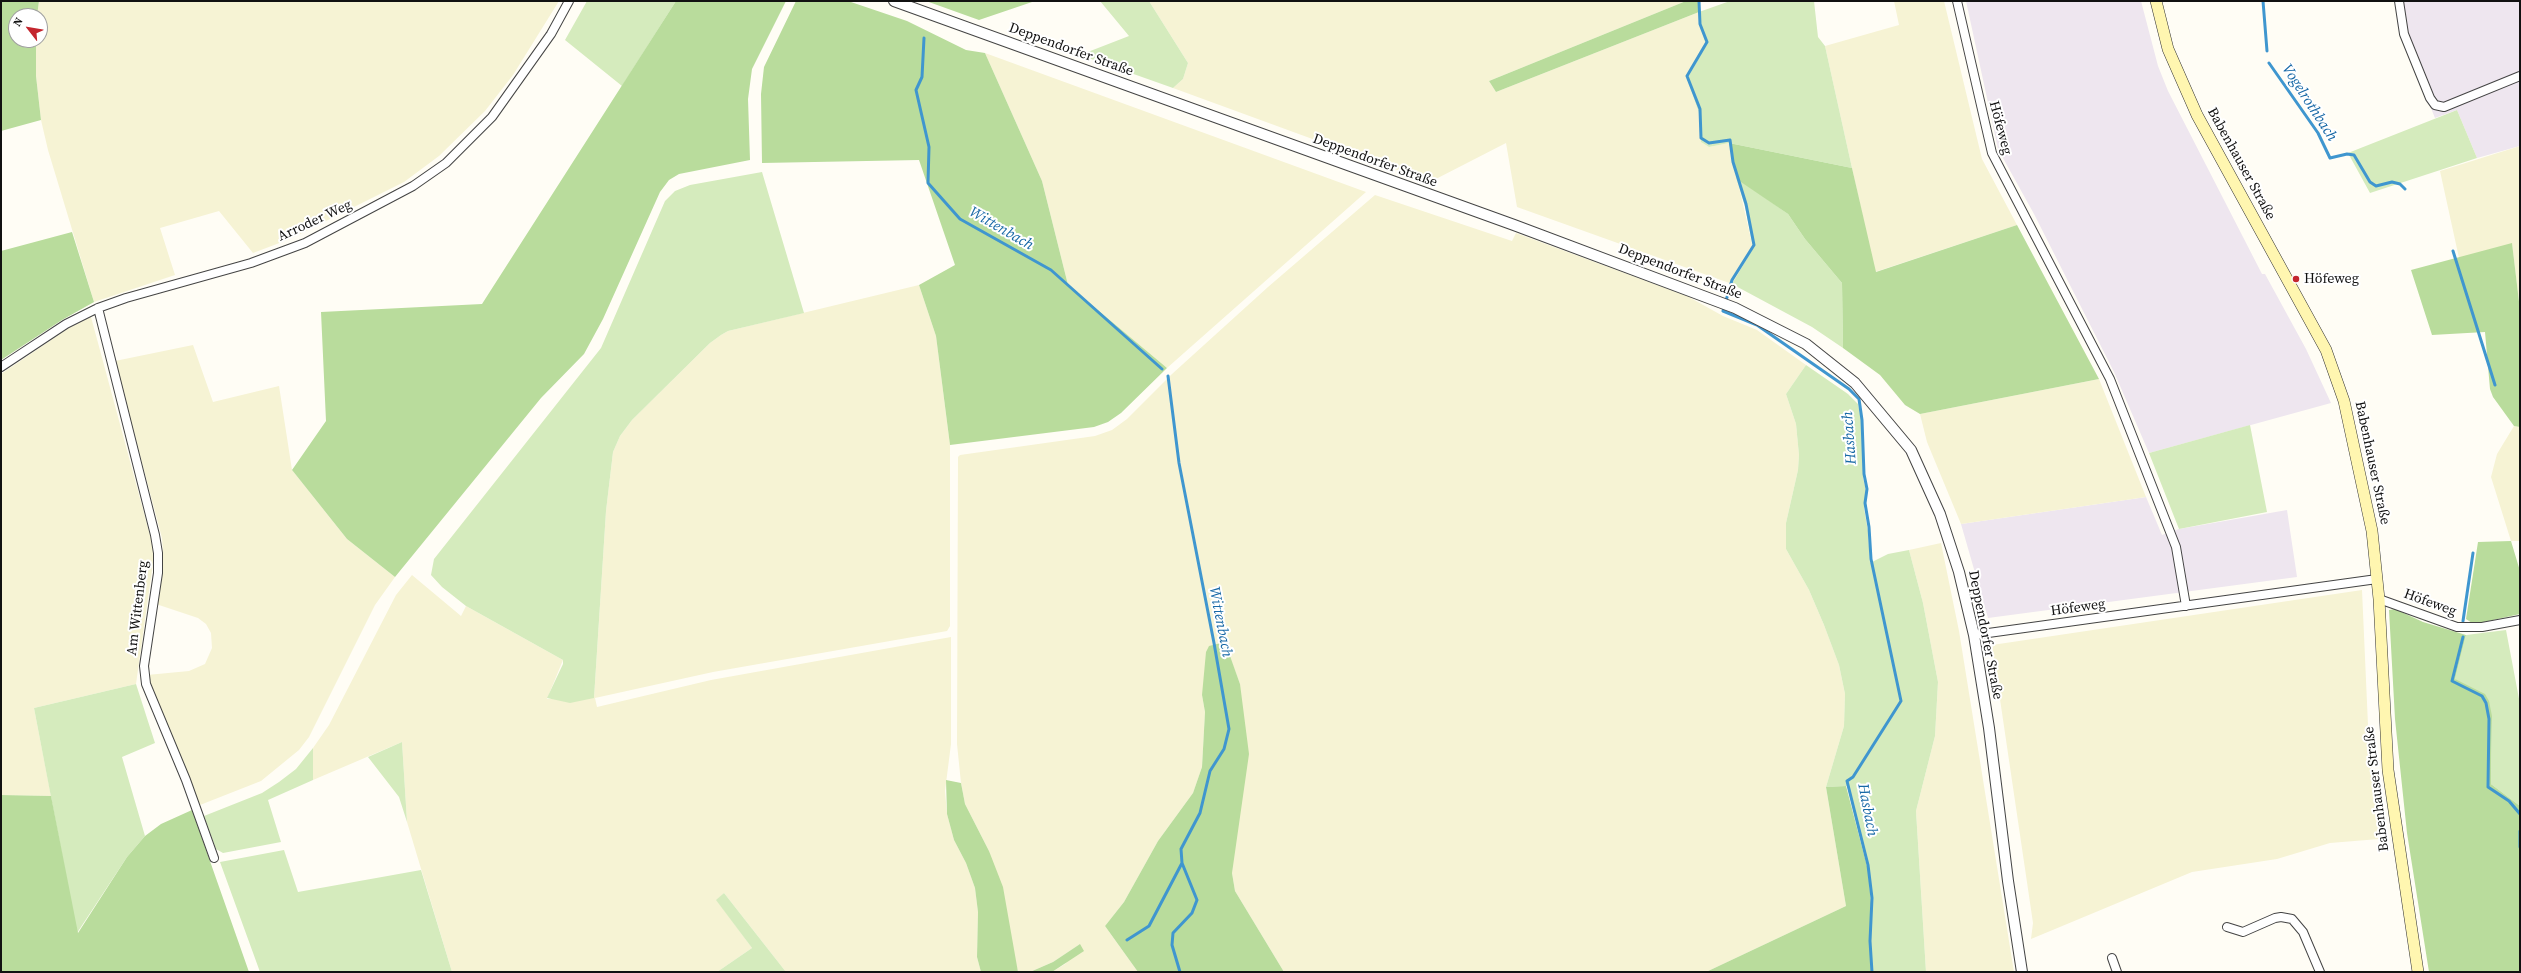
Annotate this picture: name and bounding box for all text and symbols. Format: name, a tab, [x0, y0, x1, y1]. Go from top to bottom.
north arrow	[8, 8, 48, 48]
text: N	[10, 15, 27, 29]
street label: Deppendorfer Straße	[1006, 20, 1136, 80]
water label: Vogelrothbach	[2277, 61, 2341, 145]
street label: Höfeweg	[1985, 99, 2015, 157]
street label: Babenhauser Straße	[2203, 105, 2279, 223]
street label: Deppendorfer Straße	[1310, 131, 1440, 191]
street label: Arroder Weg	[275, 197, 355, 245]
water label: Wittenbach	[966, 203, 1036, 255]
street label: Deppendorfer Straße	[1616, 241, 1744, 303]
place label: Höfeweg	[2304, 271, 2359, 287]
marker: Höfeweg	[2291, 274, 2301, 284]
street label: Babenhauser Straße	[2351, 400, 2393, 526]
water label: Hasbach	[1839, 411, 1861, 465]
street label: Am Wittenberg	[124, 560, 152, 656]
street label: Deppendorfer Straße	[1964, 569, 2006, 701]
water label: Wittenbach	[1204, 585, 1236, 659]
street label: Höfeweg	[2401, 586, 2459, 620]
street label: Höfeweg	[2050, 596, 2106, 620]
street label: Babenhauser Straße	[2361, 726, 2393, 852]
water label: Hasbach	[1853, 782, 1881, 838]

